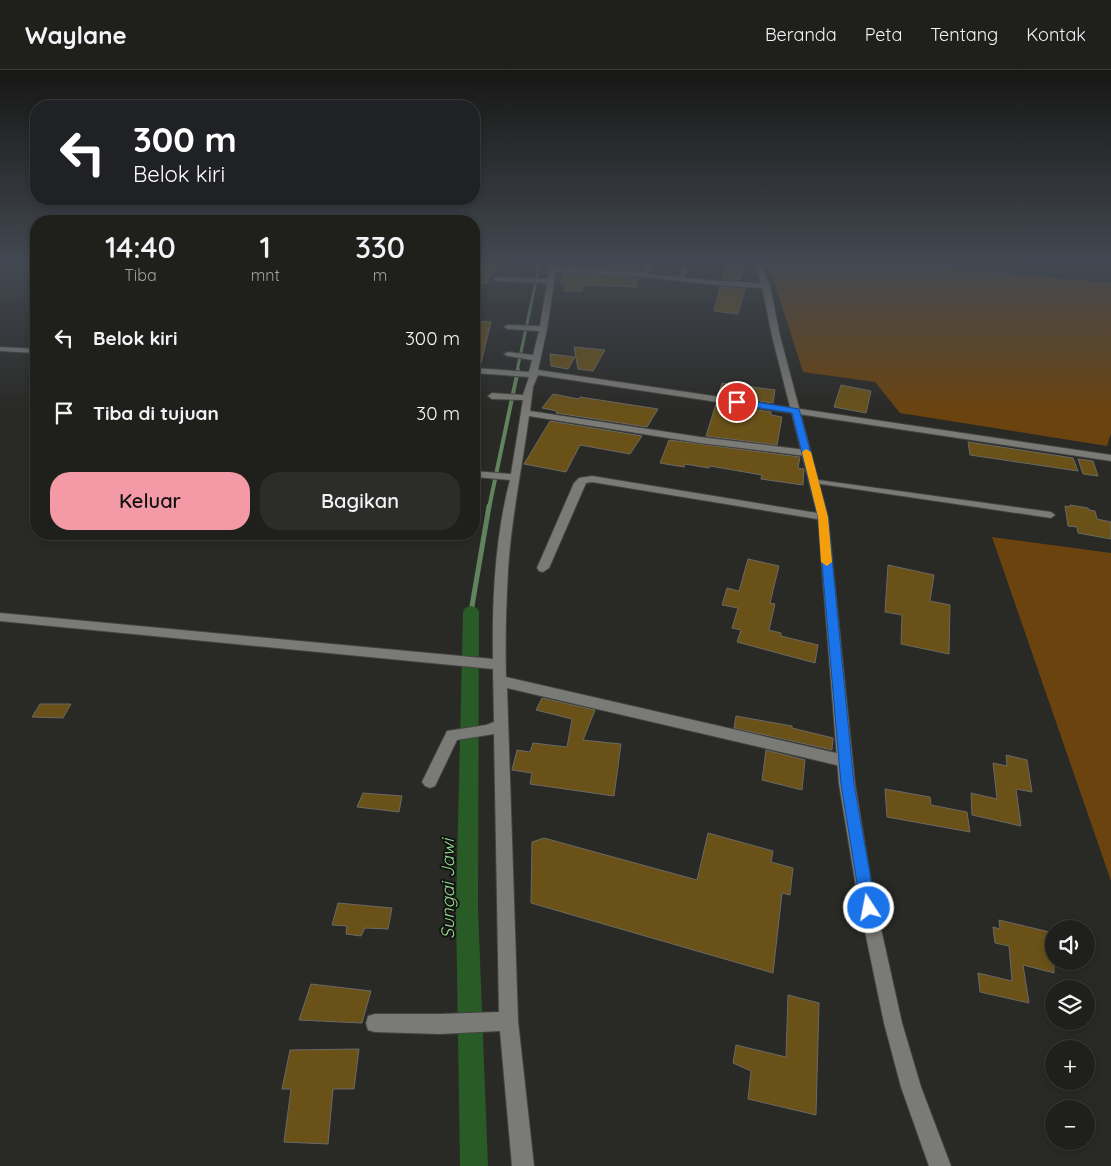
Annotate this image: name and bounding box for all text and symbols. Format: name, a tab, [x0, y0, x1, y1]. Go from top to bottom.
text: Waylane	[25, 20, 127, 50]
text: Beranda	[765, 23, 837, 46]
text: Peta	[865, 23, 902, 46]
text: Tentang	[930, 23, 998, 46]
text: Kontak	[1026, 23, 1086, 46]
text: 300 m	[133, 117, 237, 161]
icon: left	[50, 120, 115, 185]
text: Belok kiri	[133, 160, 225, 188]
text: 14:40	[105, 228, 176, 266]
text: 1	[260, 228, 271, 266]
text: 330	[355, 228, 405, 266]
text: Tiba	[124, 265, 157, 285]
text: mnt	[251, 265, 280, 285]
text: m	[373, 265, 387, 285]
icon: left	[50, 324, 78, 352]
text: Belok kiri	[93, 326, 178, 350]
text: 300 m	[405, 326, 460, 350]
pin	[716, 381, 758, 423]
icon: arrive	[723, 388, 751, 416]
icon: arrive	[50, 399, 78, 427]
text: Tiba di tujuan	[93, 401, 219, 425]
text: 30 m	[416, 401, 460, 425]
button: Keluar	[50, 472, 250, 530]
button: Bagikan	[260, 472, 460, 530]
water label: Sungai Jawi	[436, 837, 459, 939]
position arrow	[842, 881, 894, 933]
map controls	[1045, 920, 1095, 1150]
button: sound	[1045, 920, 1095, 970]
button: layers	[1045, 980, 1095, 1030]
button: +	[1045, 1040, 1095, 1090]
button: −	[1045, 1100, 1095, 1150]

